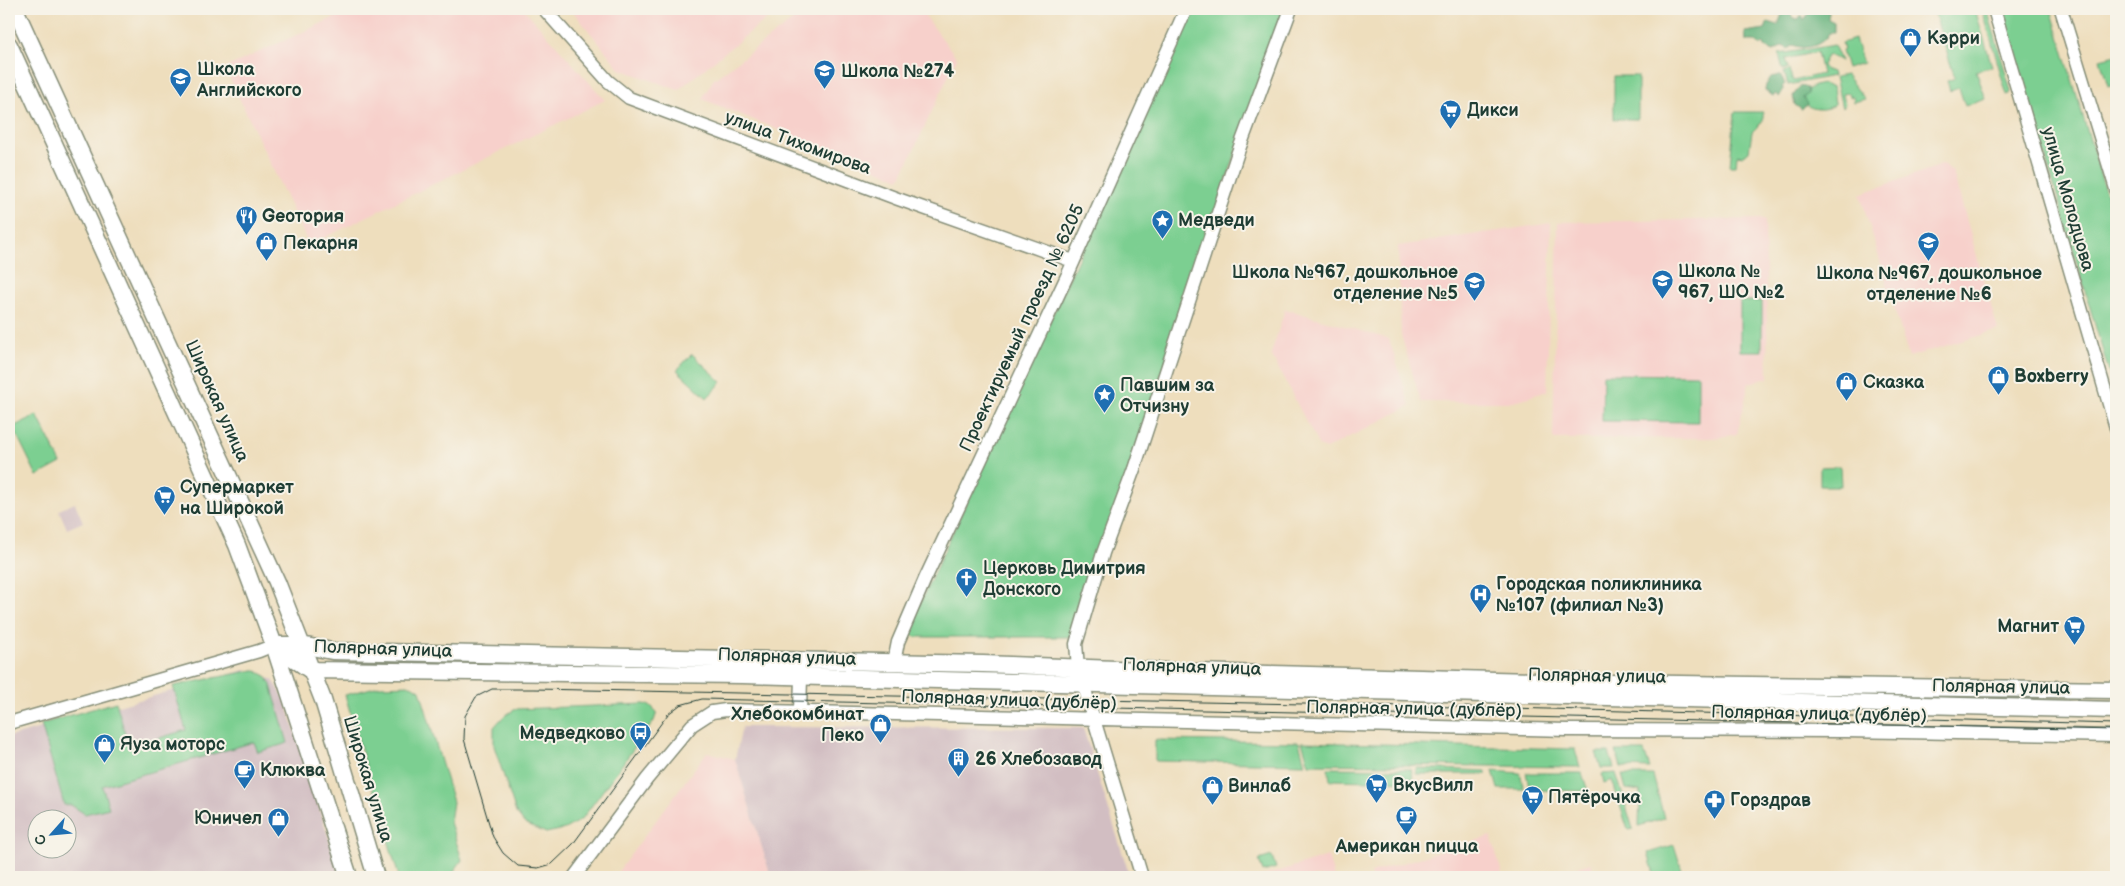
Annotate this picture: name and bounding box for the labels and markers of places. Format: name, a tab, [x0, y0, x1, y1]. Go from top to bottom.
shop icon: Кэрри	[1899, 26, 1923, 57]
place label: Кэрри	[1927, 28, 1980, 49]
place label: Школа Английского	[196, 59, 302, 101]
school or university icon: Школа №274	[813, 59, 837, 90]
place label: Школа №274	[841, 61, 955, 82]
school or university icon: Школа Английского	[169, 67, 193, 98]
supermarket icon: Дикси	[1439, 98, 1463, 129]
place label: Дикси	[1467, 100, 1519, 121]
restaurant icon: Gеотория	[234, 204, 258, 235]
place label: Gеотория	[262, 206, 344, 227]
place icon: Медведи	[1150, 208, 1174, 239]
place label: Медведи	[1178, 210, 1255, 231]
shop icon: Пекарня	[255, 231, 279, 262]
school or university icon: Школа №967, дошкольное отделение №6	[1917, 231, 1941, 262]
place label: Пекарня	[283, 233, 358, 254]
place label: Школа № 967, ШО №2	[1678, 261, 1785, 303]
place label: Школа №967, дошкольное отделение №5	[1232, 262, 1458, 304]
place label: Школа №967, дошкольное отделение №6	[1816, 263, 2042, 305]
school or university icon: Школа № 967, ШО №2	[1650, 269, 1674, 300]
school or university icon: Школа №967, дошкольное отделение №5	[1462, 270, 1486, 301]
shop icon: Boxberry	[1986, 364, 2010, 395]
place label: Boxberry	[2014, 366, 2089, 387]
shop icon: Сказка	[1835, 370, 1859, 401]
place label: Сказка	[1863, 372, 1925, 393]
place label: Павшим за Отчизну	[1120, 375, 1215, 417]
place icon: Павшим за Отчизну	[1092, 383, 1116, 414]
place label: Супермаркет на Широкой	[180, 477, 294, 519]
supermarket icon: Супермаркет на Широкой	[152, 485, 176, 516]
place label: Церковь Димитрия Донского	[983, 558, 1146, 600]
church icon: Церковь Димитрия Донского	[955, 566, 979, 597]
place label: Городская поликлиника №107 (филиал №3)	[1496, 574, 1702, 616]
hospital icon: Городская поликлиника №107 (филиал №3)	[1468, 582, 1492, 613]
supermarket icon: Магнит	[2063, 614, 2087, 645]
place label: Магнит	[1997, 616, 2059, 637]
place label: Хлебокомбинат Пеко	[730, 704, 864, 746]
shop icon: Хлебокомбинат Пеко	[868, 712, 892, 743]
bus stop icon: Медведково	[629, 721, 653, 752]
place label: Медведково	[519, 723, 625, 744]
shop icon: Яуза моторс	[92, 732, 116, 763]
place label: Яуза моторс	[120, 734, 225, 755]
building icon: 26 Хлебозавод	[947, 747, 971, 778]
place label: 26 Хлебозавод	[975, 749, 1102, 770]
cafe icon: Клюква	[232, 758, 256, 789]
place label: Клюква	[260, 760, 326, 781]
supermarket icon: ВкусВилл	[1365, 773, 1389, 804]
shop icon: Винлаб	[1200, 774, 1224, 805]
place label: ВкусВилл	[1393, 775, 1474, 796]
place label: Винлаб	[1228, 776, 1291, 797]
supermarket icon: Пятёрочка	[1520, 785, 1544, 816]
place label: Пятёрочка	[1548, 787, 1641, 808]
pharmacy icon: Горздрав	[1702, 788, 1726, 819]
place label: Горздрав	[1730, 790, 1811, 811]
cafe icon: Американ пицца	[1395, 804, 1419, 835]
shop icon: Юничел	[266, 806, 290, 837]
place label: Юничел	[194, 808, 262, 829]
place label: Американ пицца	[1335, 836, 1479, 857]

